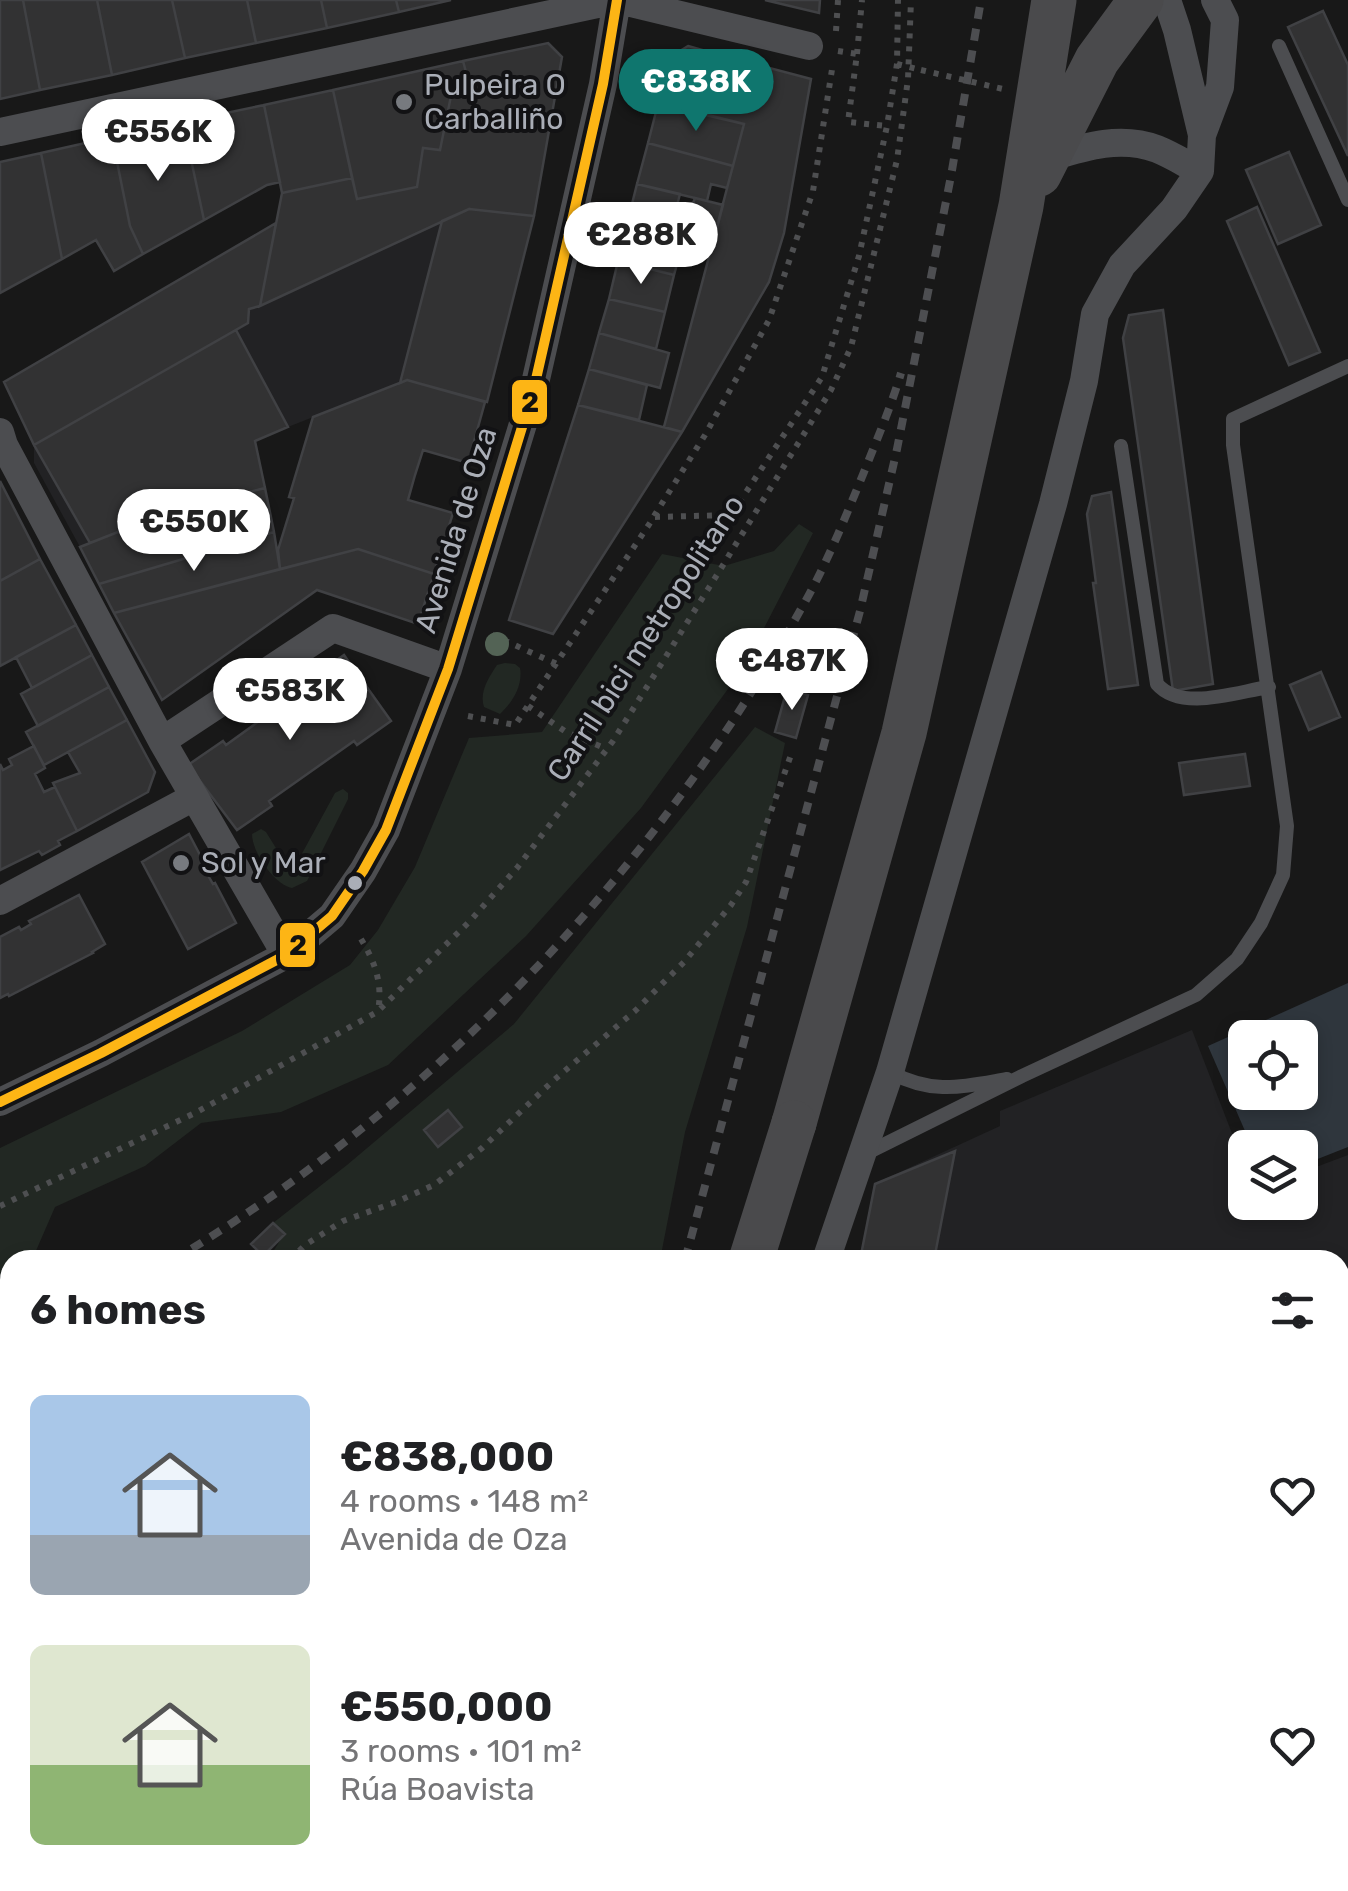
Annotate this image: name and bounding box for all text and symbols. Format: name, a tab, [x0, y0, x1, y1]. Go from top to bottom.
pin: €838K	[626, 49, 766, 134]
text: €838K	[641, 62, 751, 100]
place label: Pulpeira O Carballiño	[424, 67, 566, 137]
marker: Pulpeira O Carballiño	[393, 91, 415, 113]
pin: €556K	[88, 99, 228, 184]
text: €556K	[104, 112, 212, 150]
pin: €288K	[571, 202, 711, 287]
text: €288K	[586, 215, 696, 253]
line badge: 2	[510, 378, 549, 426]
text: 2	[521, 386, 539, 419]
street label: Avenida de Oza	[408, 423, 504, 637]
street label: Carril bici metropolitano	[540, 488, 752, 788]
pin: €550K	[124, 489, 264, 574]
text: €550K	[139, 502, 249, 540]
pin: €487K	[722, 628, 862, 713]
text: €487K	[738, 641, 846, 679]
pin: €583K	[220, 658, 360, 743]
text: €583K	[235, 671, 345, 709]
place label: Sol y Mar	[201, 845, 326, 881]
marker: Sol y Mar	[170, 852, 192, 874]
unlabelled marker	[345, 873, 365, 893]
line badge: 2	[278, 921, 317, 969]
text: 2	[289, 929, 307, 962]
map controls	[1228, 1020, 1318, 1220]
button: locate	[1228, 1020, 1318, 1110]
button: layers	[1228, 1130, 1318, 1220]
icon: filters	[1265, 1283, 1320, 1338]
text: 6 homes	[30, 1285, 206, 1335]
text: €838,000	[340, 1432, 554, 1482]
icon: home	[110, 1435, 230, 1555]
icon: heart	[1265, 1468, 1320, 1523]
text: 4 rooms · 148 m²	[340, 1482, 588, 1520]
text: Avenida de Oza	[340, 1520, 568, 1558]
text: €550,000	[340, 1682, 553, 1732]
icon: home	[110, 1685, 230, 1805]
icon: heart	[1265, 1718, 1320, 1773]
text: 3 rooms · 101 m²	[340, 1732, 582, 1770]
text: Rúa Boavista	[340, 1770, 535, 1808]

